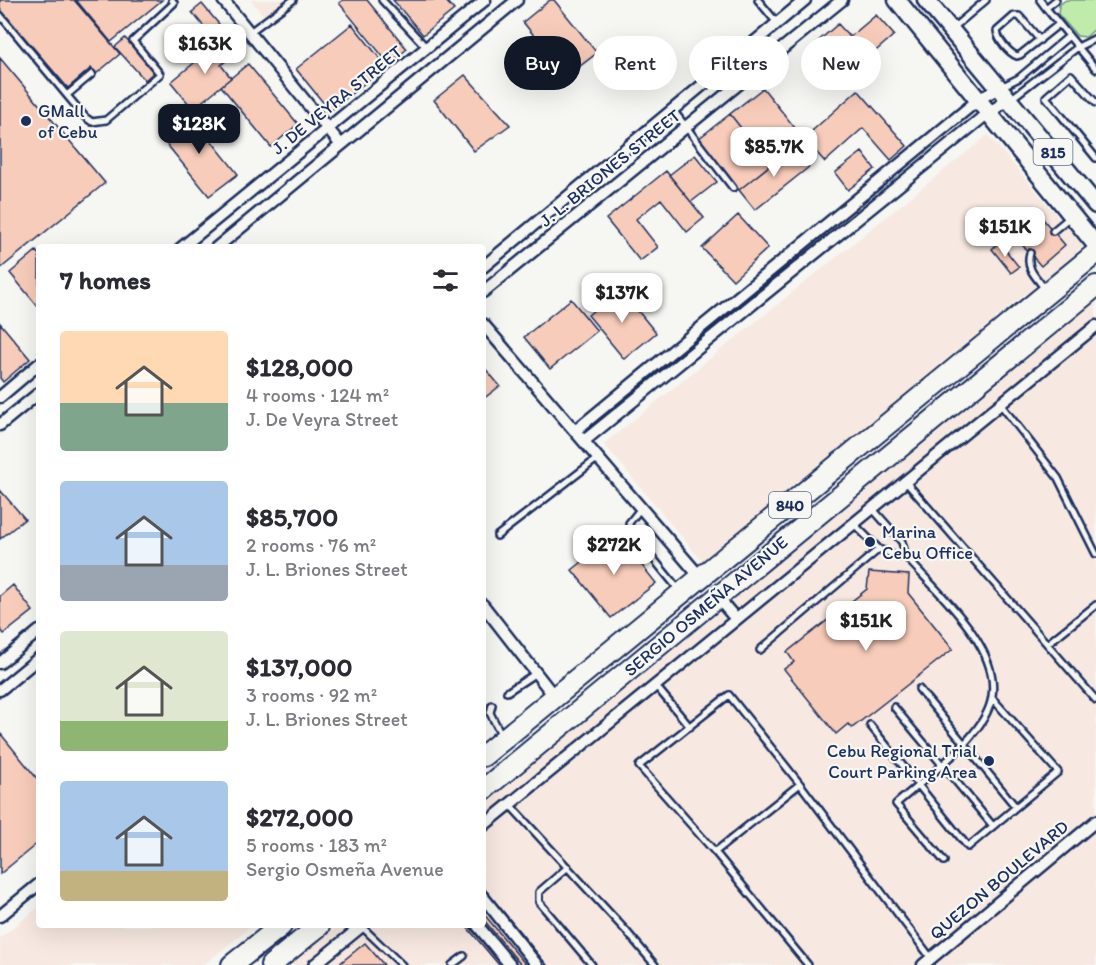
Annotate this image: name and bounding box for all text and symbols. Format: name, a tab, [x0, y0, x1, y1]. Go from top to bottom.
pin: $163K	[163, 24, 247, 75]
text: $163K	[178, 31, 232, 55]
chip: Buy	[504, 36, 581, 90]
chip: Rent	[593, 36, 677, 90]
chip: Filters	[689, 36, 789, 90]
chip: New	[801, 36, 881, 90]
street label: J. DE VEYRA STREET	[267, 41, 407, 159]
place label: GMall of Cebu	[38, 100, 98, 143]
pin: $128K	[157, 104, 241, 155]
street label: J. L. BRIONES STREET	[535, 104, 685, 232]
text: $128K	[172, 111, 226, 135]
marker: GMall of Cebu	[19, 114, 33, 128]
pin: $85.7K	[725, 127, 823, 178]
text: $85.7K	[744, 134, 804, 158]
road number: 815	[1034, 139, 1072, 165]
pin: $151K	[963, 207, 1047, 258]
text: $151K	[979, 214, 1031, 238]
text: 7 homes	[60, 264, 151, 296]
icon: filters	[429, 264, 462, 297]
pin: $137K	[580, 273, 664, 324]
text: $137K	[595, 280, 649, 304]
text: $128,000	[246, 351, 353, 383]
icon: home	[108, 355, 180, 427]
text: 4 rooms · 124 m²	[246, 383, 389, 407]
text: J. De Veyra Street	[246, 407, 398, 431]
road number: 840	[769, 492, 811, 518]
text: $85,700	[246, 501, 338, 533]
icon: home	[108, 505, 180, 577]
place label: Marina Cebu Office	[882, 521, 973, 564]
pin: $272K	[572, 525, 656, 576]
street label: SERGIO OSMEÑA AVENUE	[620, 531, 792, 681]
text: $272K	[587, 532, 641, 556]
text: 2 rooms · 76 m²	[246, 533, 376, 557]
marker: Marina Cebu Office	[863, 535, 877, 549]
text: J. L. Briones Street	[246, 557, 408, 581]
pin: $151K	[824, 601, 908, 652]
text: $151K	[840, 608, 892, 632]
text: $137,000	[246, 651, 353, 683]
icon: home	[108, 655, 180, 727]
text: 3 rooms · 92 m²	[246, 683, 377, 707]
text: J. L. Briones Street	[246, 707, 408, 731]
place label: Cebu Regional Trial Court Parking Area	[827, 740, 978, 783]
marker: Cebu Regional Trial Court Parking Area	[982, 754, 996, 768]
text: $272,000	[246, 801, 354, 833]
icon: home	[108, 805, 180, 877]
street label: QUEZON BOULEVARD	[925, 815, 1073, 945]
text: 5 rooms · 183 m²	[246, 833, 387, 857]
text: Sergio Osmeña Avenue	[246, 857, 444, 881]

